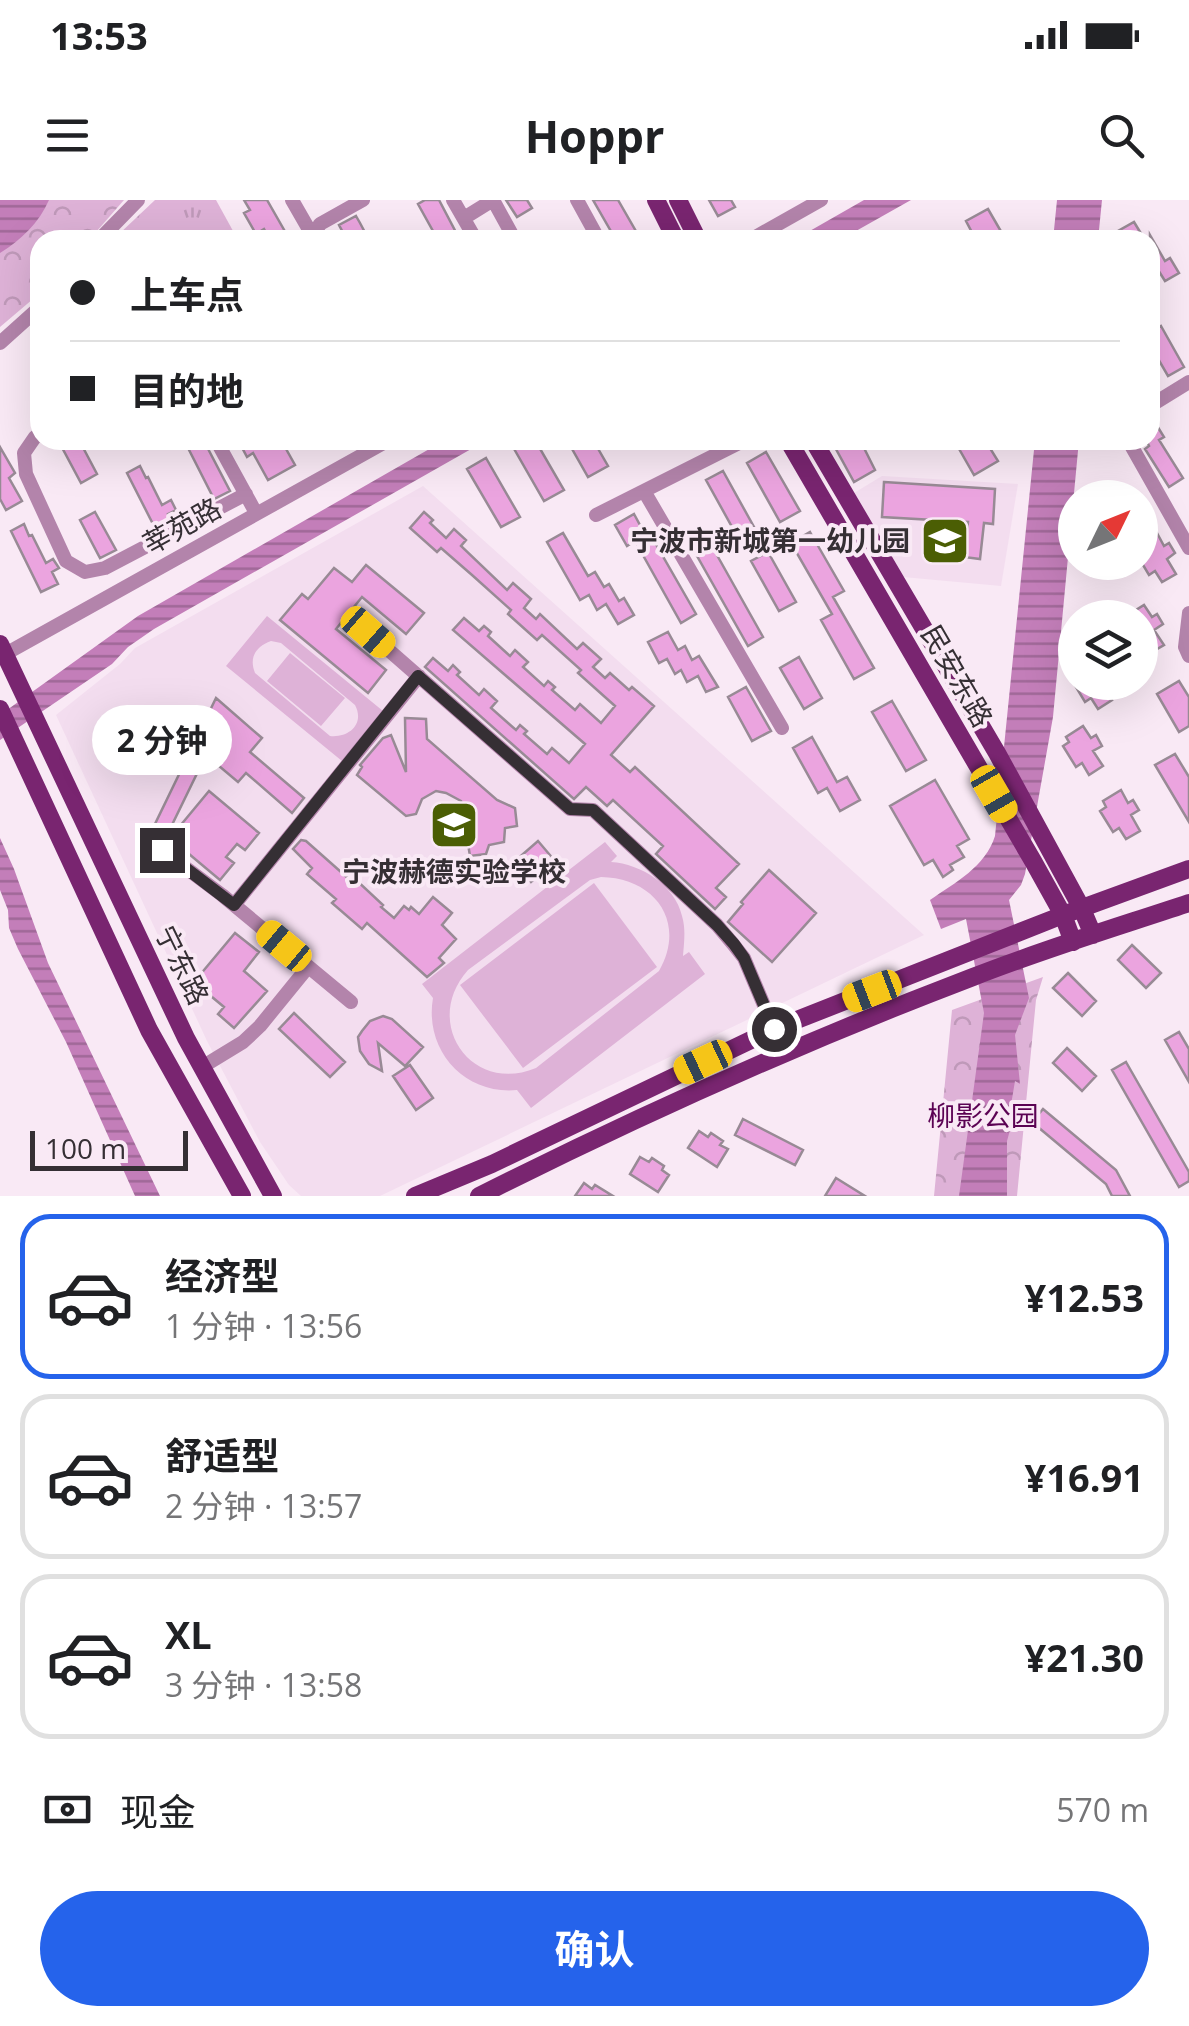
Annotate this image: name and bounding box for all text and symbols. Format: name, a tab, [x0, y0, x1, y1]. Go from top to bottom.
text: 13:53	[50, 9, 148, 61]
text: Hoppr	[525, 105, 664, 166]
icon: menu	[40, 108, 95, 163]
icon: search	[1094, 108, 1149, 163]
text: 上车点	[130, 268, 244, 320]
text: 目的地	[130, 364, 244, 416]
north arrow	[1058, 480, 1158, 580]
map controls	[1058, 480, 1158, 700]
street label: 莘苑路	[136, 488, 227, 562]
school or university icon: 宁波市新城第一幼儿园	[919, 515, 971, 567]
place label: 宁波市新城第一幼儿园	[630, 521, 910, 559]
button: layers	[1058, 600, 1158, 700]
car	[336, 601, 400, 663]
street label: 民安东路	[913, 617, 1002, 734]
callout: 2 分钟	[92, 705, 232, 775]
text: 2 分钟	[117, 718, 207, 761]
car	[966, 761, 1022, 827]
school or university icon: 宁波赫德实验学校	[428, 799, 480, 851]
route end	[140, 828, 185, 873]
place label: 宁波赫德实验学校	[342, 852, 566, 890]
car	[251, 915, 317, 977]
street label: 宁东路	[147, 918, 218, 1011]
car	[839, 966, 905, 1016]
route start	[752, 1007, 797, 1052]
car	[669, 1036, 737, 1088]
park label: 柳影公园	[927, 1096, 1039, 1134]
scale bar	[30, 1126, 188, 1170]
text: 100 m	[45, 1129, 126, 1167]
text: 经济型	[165, 1249, 279, 1301]
icon: car	[45, 1252, 135, 1342]
text: ¥12.53	[1025, 1271, 1144, 1323]
text: 1 分钟 · 13:56	[165, 1304, 362, 1347]
text: 舒适型	[165, 1429, 279, 1481]
icon: car	[45, 1432, 135, 1522]
text: ¥16.91	[1025, 1451, 1144, 1503]
text: 2 分钟 · 13:57	[165, 1484, 362, 1527]
text: XL	[165, 1608, 212, 1660]
icon: car	[45, 1612, 135, 1702]
text: ¥21.30	[1025, 1631, 1144, 1683]
text: 3 分钟 · 13:58	[165, 1663, 362, 1706]
icon: cash	[40, 1782, 95, 1837]
text: 现金	[120, 1785, 196, 1837]
text: 570 m	[1056, 1788, 1149, 1831]
button: 确认	[40, 1891, 1149, 2006]

